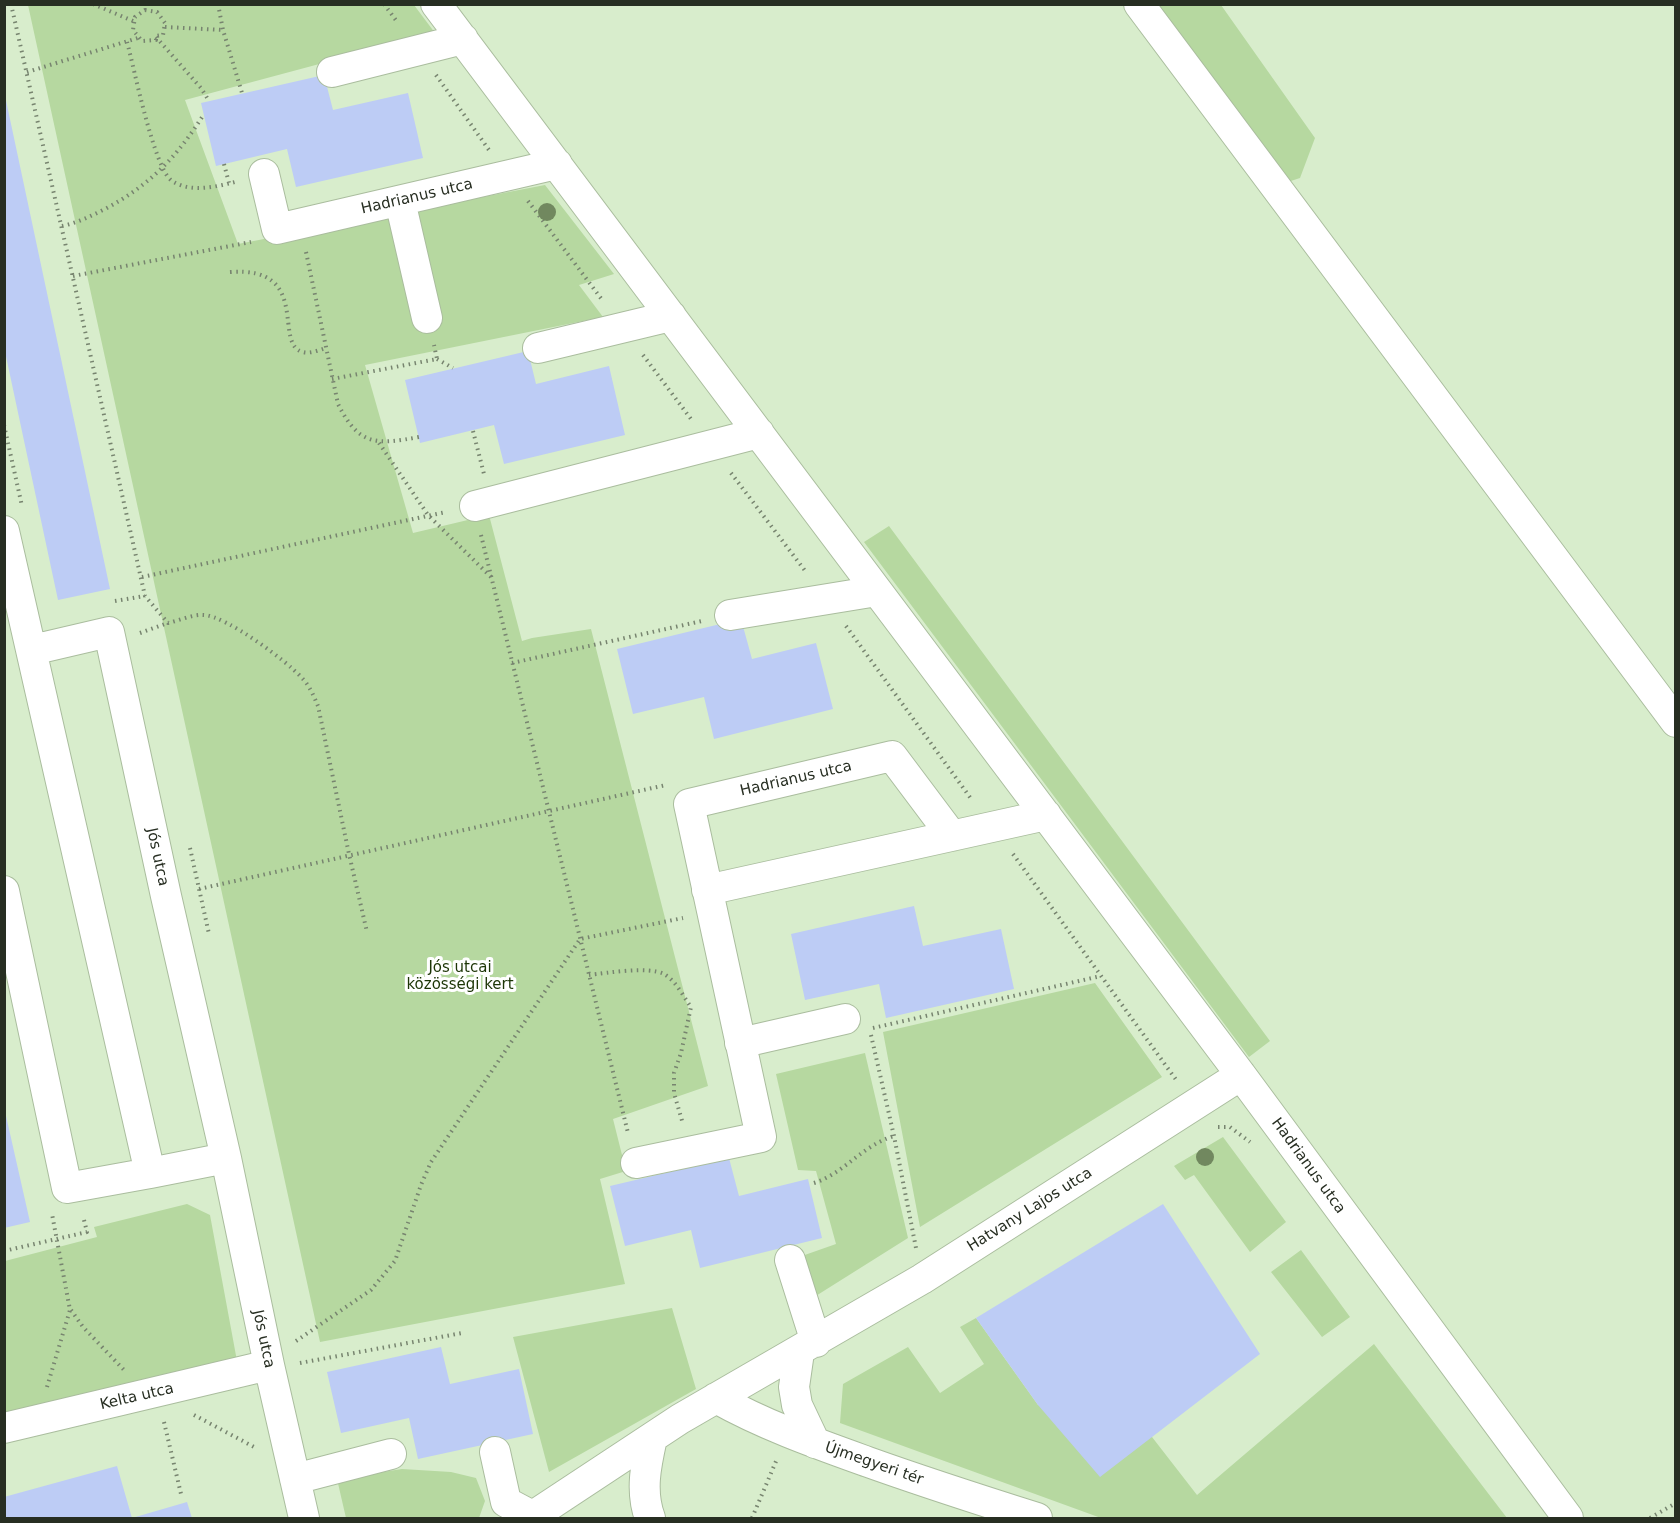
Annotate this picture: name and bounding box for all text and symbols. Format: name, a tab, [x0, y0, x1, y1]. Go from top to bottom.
street label: Hadrianus utca	[359, 175, 475, 219]
street label: Hadrianus utca	[738, 757, 854, 801]
street label: Jós utca	[142, 826, 172, 888]
park label: Jós utcai közösségi kert	[406, 959, 514, 994]
street label: Hadrianus utca	[1267, 1115, 1349, 1217]
street label: Hatvany Lajos utca	[964, 1164, 1096, 1256]
street label: Jós utca	[248, 1308, 278, 1370]
street label: Kelta utca	[98, 1380, 176, 1414]
street label: Újmegyeri tér	[822, 1439, 926, 1489]

